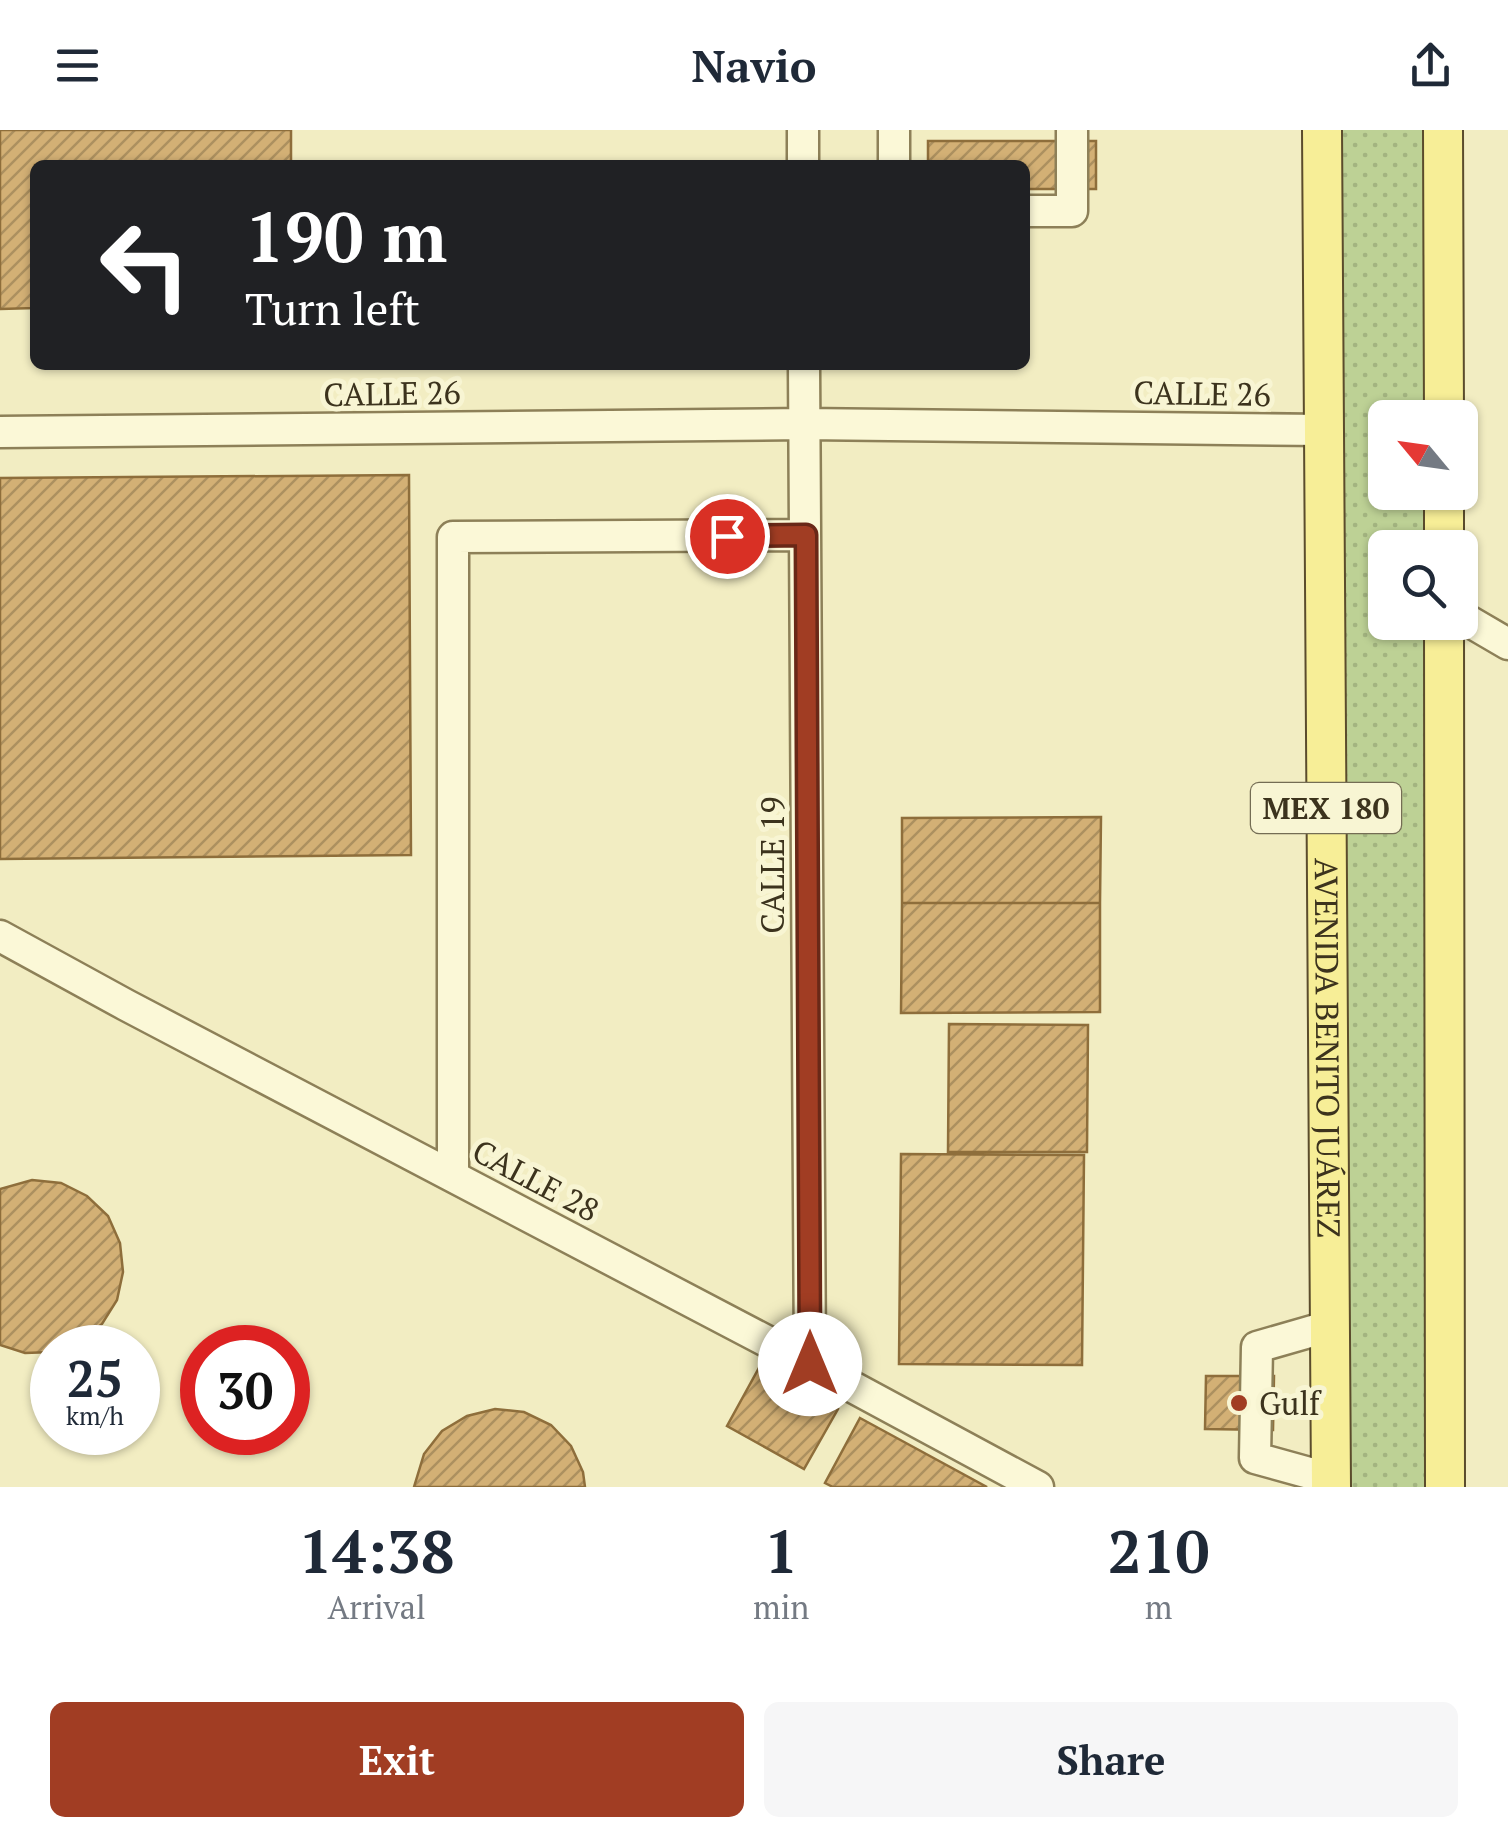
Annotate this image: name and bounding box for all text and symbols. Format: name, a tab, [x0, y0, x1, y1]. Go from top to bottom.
text: Navio	[691, 35, 817, 95]
icon: menu	[50, 38, 105, 93]
icon: share	[1403, 38, 1458, 93]
text: 190 m	[245, 189, 447, 282]
icon: left	[80, 200, 210, 330]
text: Turn left	[245, 278, 420, 338]
street label: CALLE 26	[323, 371, 461, 415]
street label: CALLE 26	[1133, 371, 1271, 415]
north arrow	[1368, 400, 1478, 510]
map controls	[1368, 400, 1478, 640]
pin	[685, 494, 770, 579]
icon: arrive	[700, 509, 755, 564]
button: search	[1368, 530, 1478, 640]
road number: MEX 180	[1251, 783, 1401, 833]
street label: CALLE 19	[751, 796, 793, 934]
street label: AVENIDA BENITO JUÁREZ	[1306, 858, 1350, 1238]
street label: CALLE 28	[466, 1129, 606, 1231]
position arrow	[758, 1312, 862, 1416]
speed limit sign: 30	[180, 1325, 310, 1455]
text: 25	[67, 1345, 123, 1411]
place label: Gulf	[1259, 1382, 1322, 1424]
marker: Gulf	[1228, 1392, 1250, 1414]
text: km/h	[66, 1399, 124, 1432]
text: 14:38	[298, 1511, 455, 1590]
text: 1	[764, 1511, 798, 1590]
text: 210	[1108, 1511, 1210, 1590]
text: Arrival	[328, 1586, 426, 1628]
text: min	[753, 1586, 809, 1628]
text: m	[1145, 1586, 1172, 1628]
button: Exit	[50, 1702, 744, 1817]
button: Share	[764, 1702, 1458, 1817]

